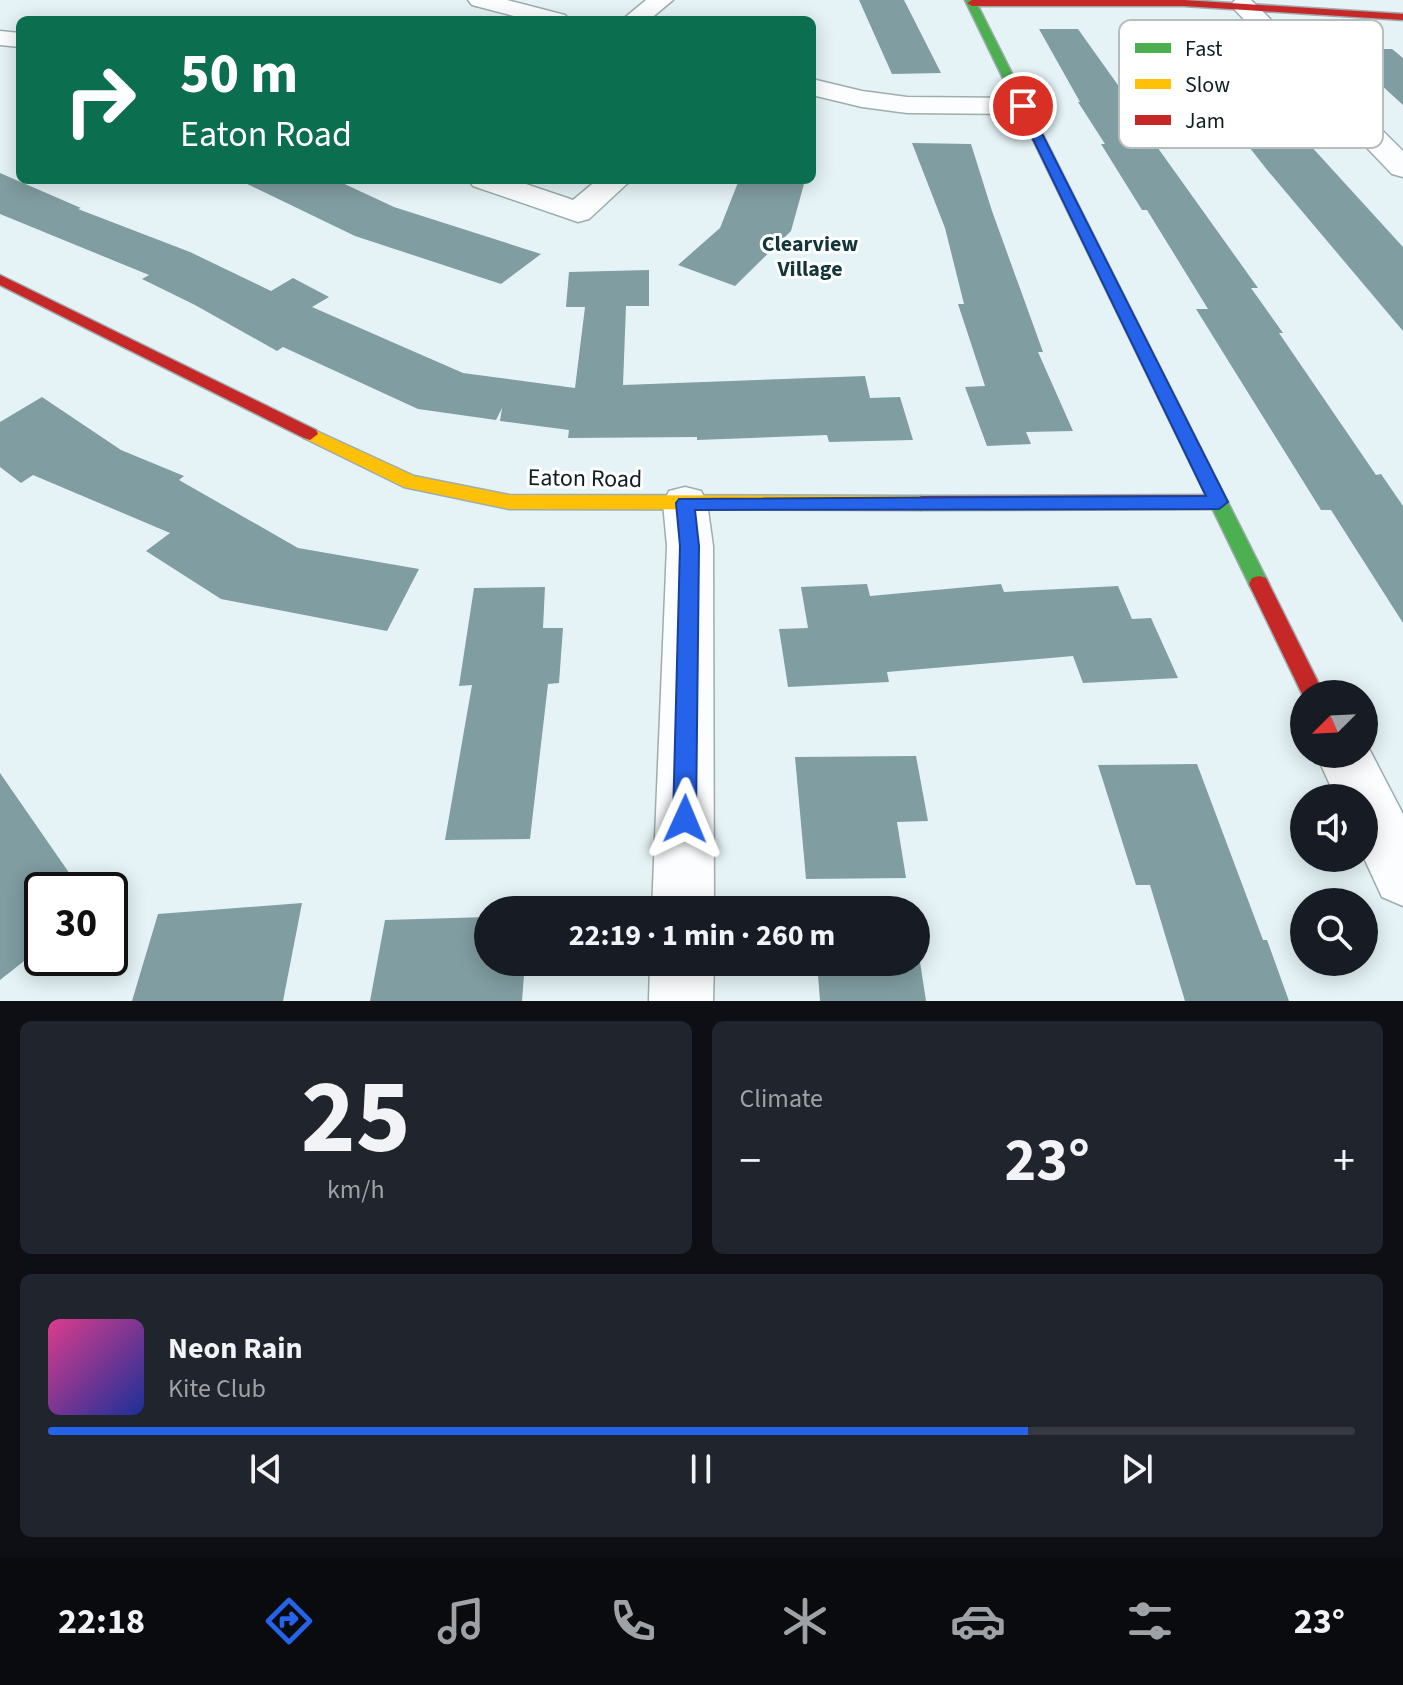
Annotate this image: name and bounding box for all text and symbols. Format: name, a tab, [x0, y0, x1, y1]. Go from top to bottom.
legend	[1119, 20, 1383, 148]
text: Fast	[1185, 33, 1223, 65]
text: 50 m	[180, 35, 298, 114]
icon: right	[48, 48, 152, 152]
text: Slow	[1185, 69, 1230, 101]
pin	[989, 72, 1057, 140]
icon: arrive	[1001, 84, 1045, 128]
text: Jam	[1185, 105, 1225, 137]
text: Eaton Road	[180, 109, 352, 160]
district label: Clearview Village	[762, 228, 858, 285]
street label: Eaton Road	[527, 460, 643, 497]
north arrow	[1290, 680, 1378, 768]
map controls	[1290, 680, 1378, 976]
position arrow	[643, 777, 727, 861]
button: sound	[1290, 784, 1378, 872]
speed limit sign: 30	[24, 872, 128, 976]
button: search	[1290, 888, 1378, 976]
text: 22:19 · 1 min · 260 m	[569, 914, 835, 957]
text: 25	[301, 1045, 411, 1193]
text: Climate	[740, 1080, 823, 1117]
text: 23°	[1005, 1119, 1090, 1204]
text: −	[740, 1130, 761, 1193]
text: +	[1333, 1130, 1355, 1193]
text: km/h	[327, 1171, 385, 1208]
text: Neon Rain	[168, 1327, 303, 1370]
text: Kite Club	[168, 1370, 266, 1407]
icon: previous	[244, 1447, 288, 1491]
icon: pause	[679, 1447, 723, 1491]
icon: next	[1115, 1447, 1159, 1491]
icon: directions	[261, 1593, 317, 1649]
icon: music	[433, 1593, 489, 1649]
icon: phone	[605, 1593, 661, 1649]
icon: climate	[777, 1593, 833, 1649]
icon: car	[950, 1593, 1006, 1649]
icon: filters	[1122, 1593, 1178, 1649]
text: 22:18	[58, 1596, 145, 1647]
text: 23°	[1294, 1596, 1345, 1647]

